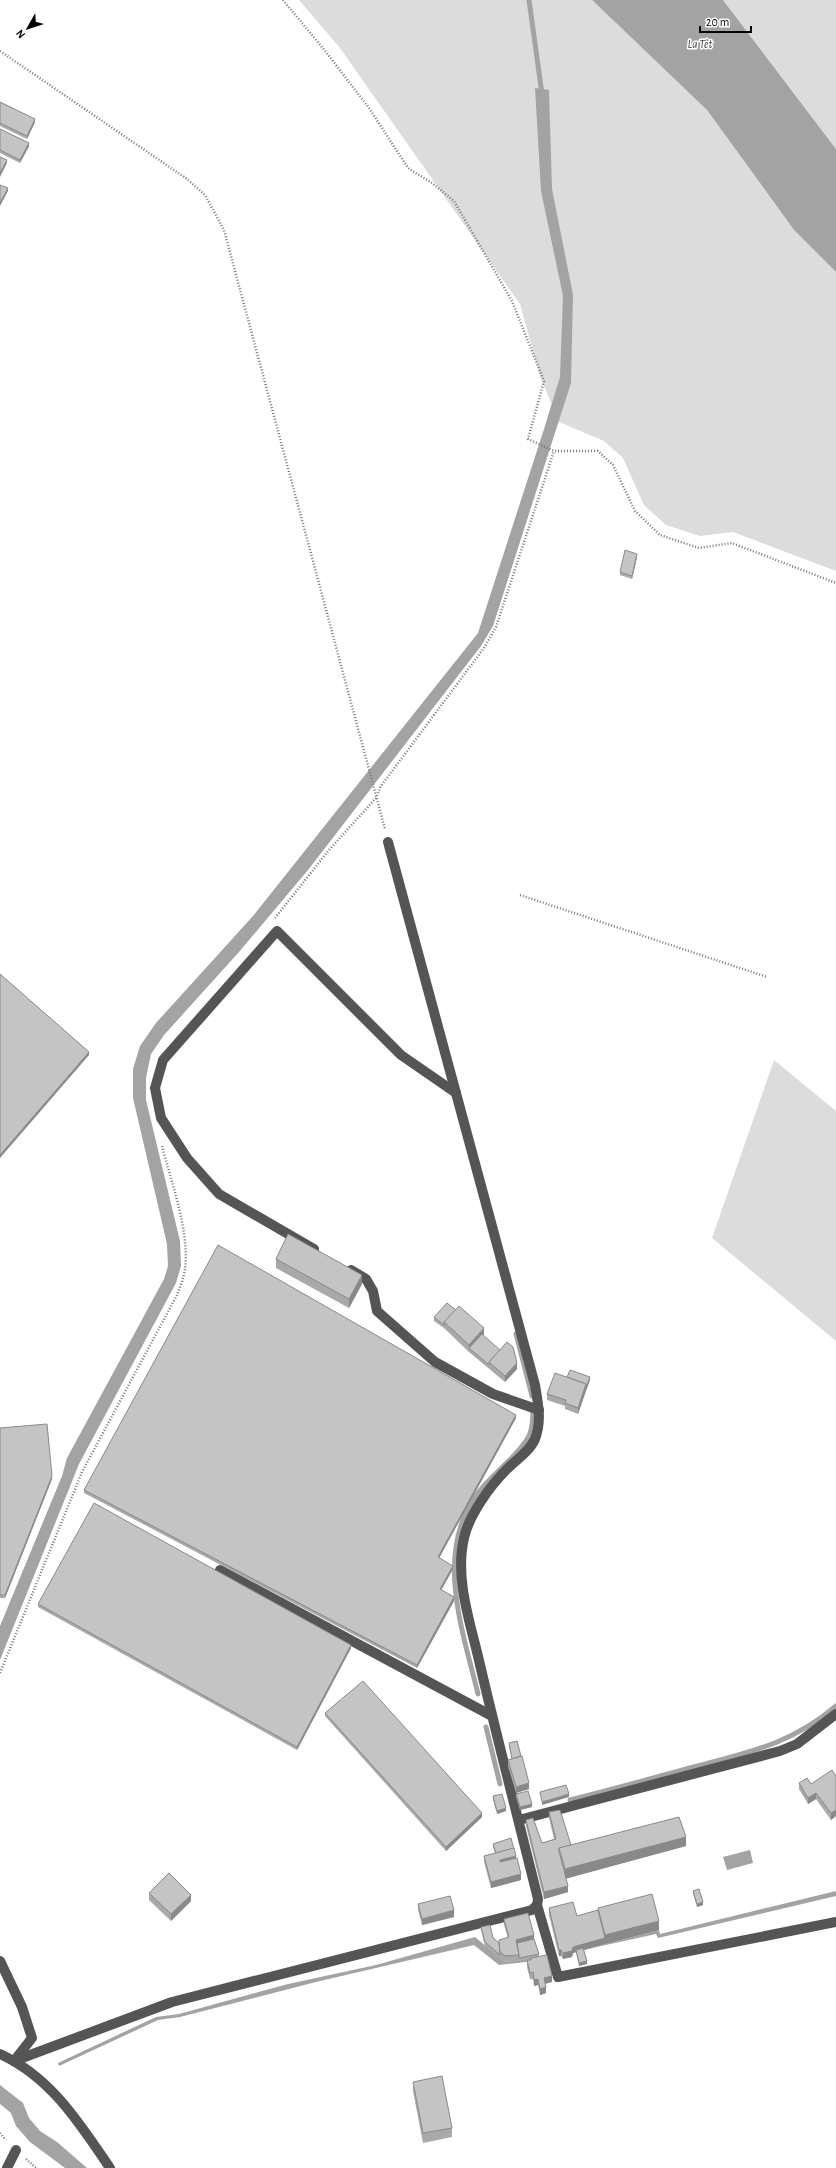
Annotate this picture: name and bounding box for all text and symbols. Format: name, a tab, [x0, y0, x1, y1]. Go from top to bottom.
north arrow	[8, 8, 48, 48]
scale bar	[700, 8, 751, 34]
text: 20 m	[706, 16, 729, 28]
text: N	[14, 28, 27, 40]
water label: La Têt	[687, 38, 713, 50]

